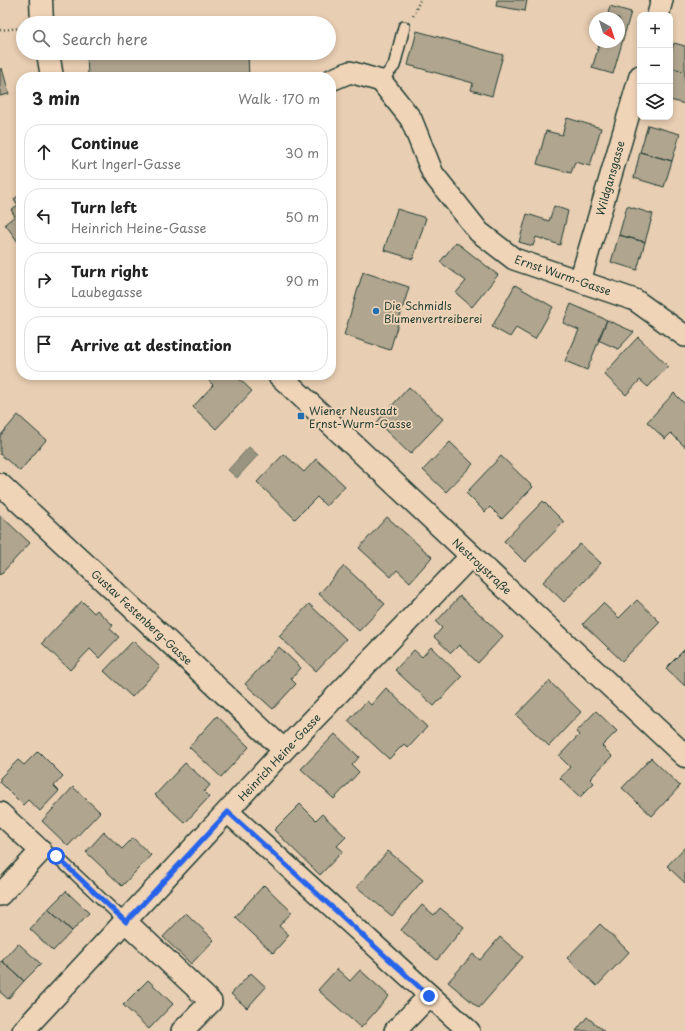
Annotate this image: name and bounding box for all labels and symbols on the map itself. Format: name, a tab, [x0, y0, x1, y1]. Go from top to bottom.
north arrow	[589, 12, 625, 48]
street label: Wildgansgasse	[591, 138, 629, 218]
street label: Ernst Wurm-Gasse	[512, 251, 614, 300]
place label: Die Schmidls Blumenvertreiberei	[384, 297, 483, 327]
marker: Die Schmidls Blumenvertreiberei	[371, 306, 381, 316]
place label: Wiener Neustadt Ernst-Wurm-Gasse	[309, 402, 412, 432]
marker: Wiener Neustadt Ernst-Wurm-Gasse	[296, 411, 306, 421]
street label: Nestroystraße	[448, 534, 516, 598]
street label: Gustav Festenberg-Gasse	[88, 565, 197, 669]
street label: Heinrich Heine-Gasse	[234, 709, 324, 805]
route start	[47, 847, 65, 865]
route end	[420, 987, 438, 1005]

